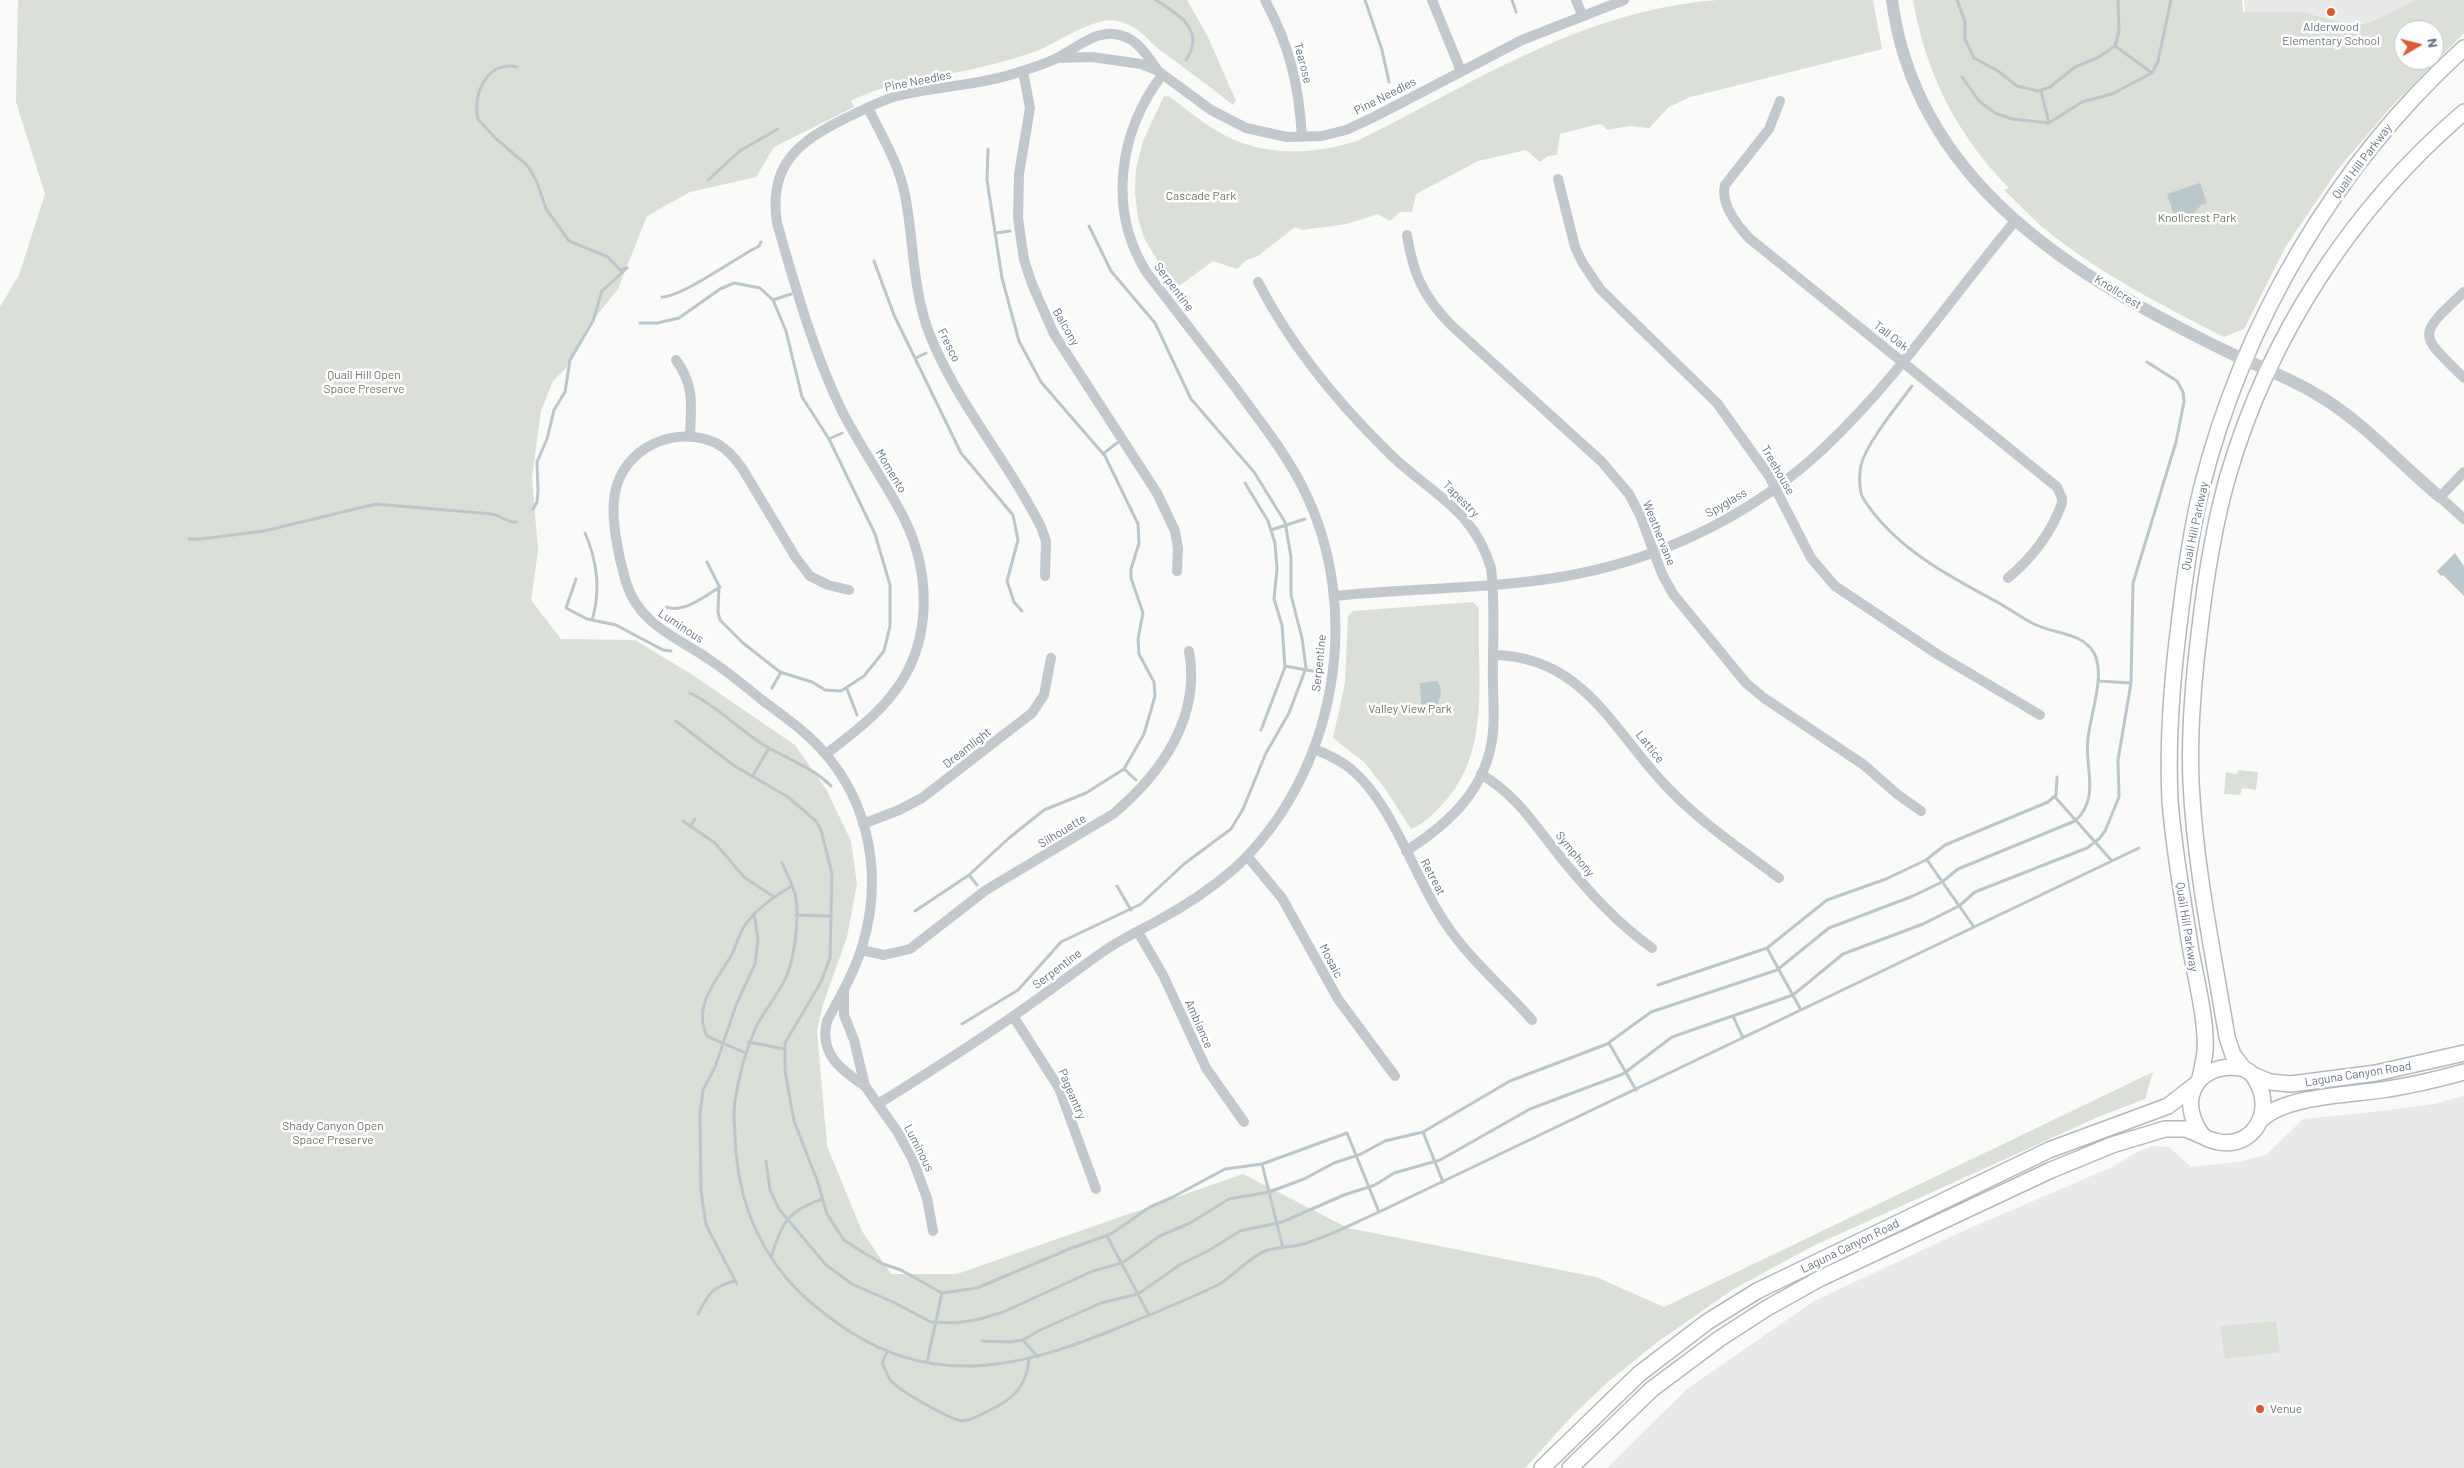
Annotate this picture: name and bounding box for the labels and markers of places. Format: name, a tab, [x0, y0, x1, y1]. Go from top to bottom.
marker: Alderwood Elementary School	[2325, 6, 2337, 18]
place label: Alderwood Elementary School	[2282, 20, 2380, 48]
place label: Venue	[2270, 1402, 2302, 1416]
marker: Venue	[2254, 1403, 2266, 1415]

